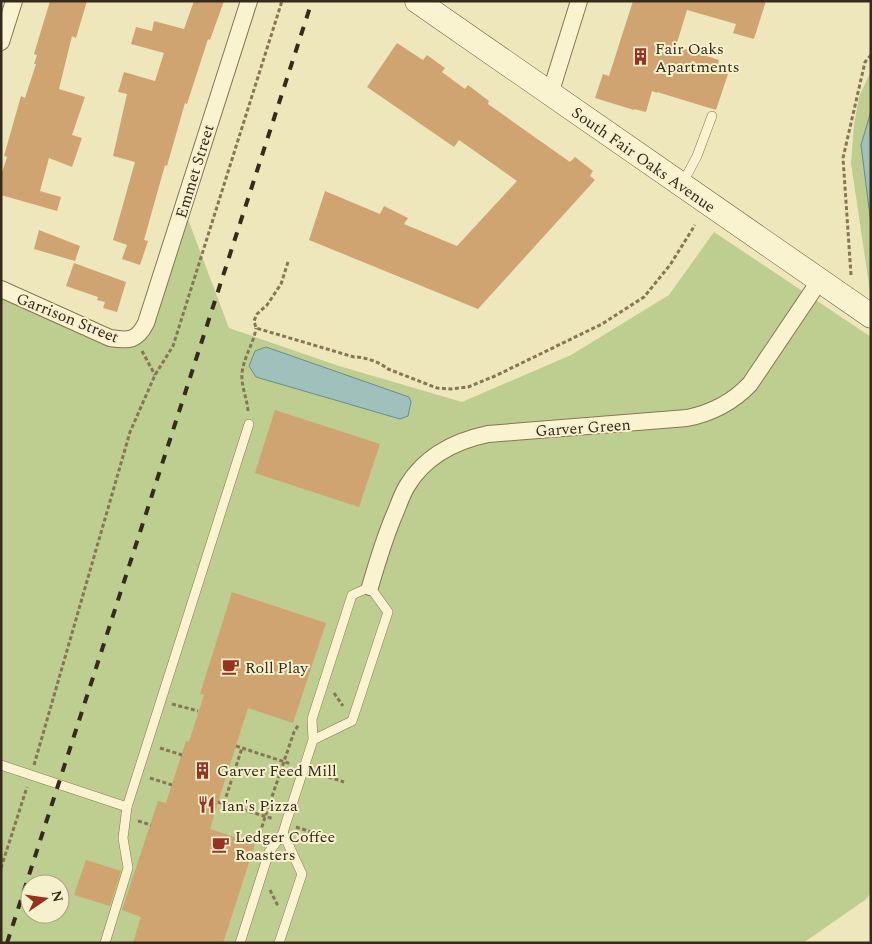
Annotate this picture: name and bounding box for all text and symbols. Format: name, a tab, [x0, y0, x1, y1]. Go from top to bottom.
place label: Fair Oaks Apartments	[655, 37, 740, 79]
building icon: Fair Oaks Apartments	[631, 47, 651, 67]
street label: South Fair Oaks Avenue	[566, 101, 720, 219]
street label: Emmet Street	[169, 121, 221, 221]
street label: Garrison Street	[13, 286, 123, 350]
street label: Garver Green	[535, 413, 632, 443]
place label: Roll Play	[245, 656, 309, 680]
cafe icon: Roll Play	[221, 657, 241, 677]
place label: Garver Feed Mill	[217, 759, 337, 783]
building icon: Garver Feed Mill	[193, 760, 213, 780]
place label: Ian's Pizza	[221, 794, 298, 818]
restaurant icon: Ian's Pizza	[197, 795, 217, 815]
place label: Ledger Coffee Roasters	[235, 825, 335, 867]
cafe icon: Ledger Coffee Roasters	[211, 835, 231, 855]
north arrow	[20, 874, 70, 924]
text: N	[46, 888, 69, 904]

